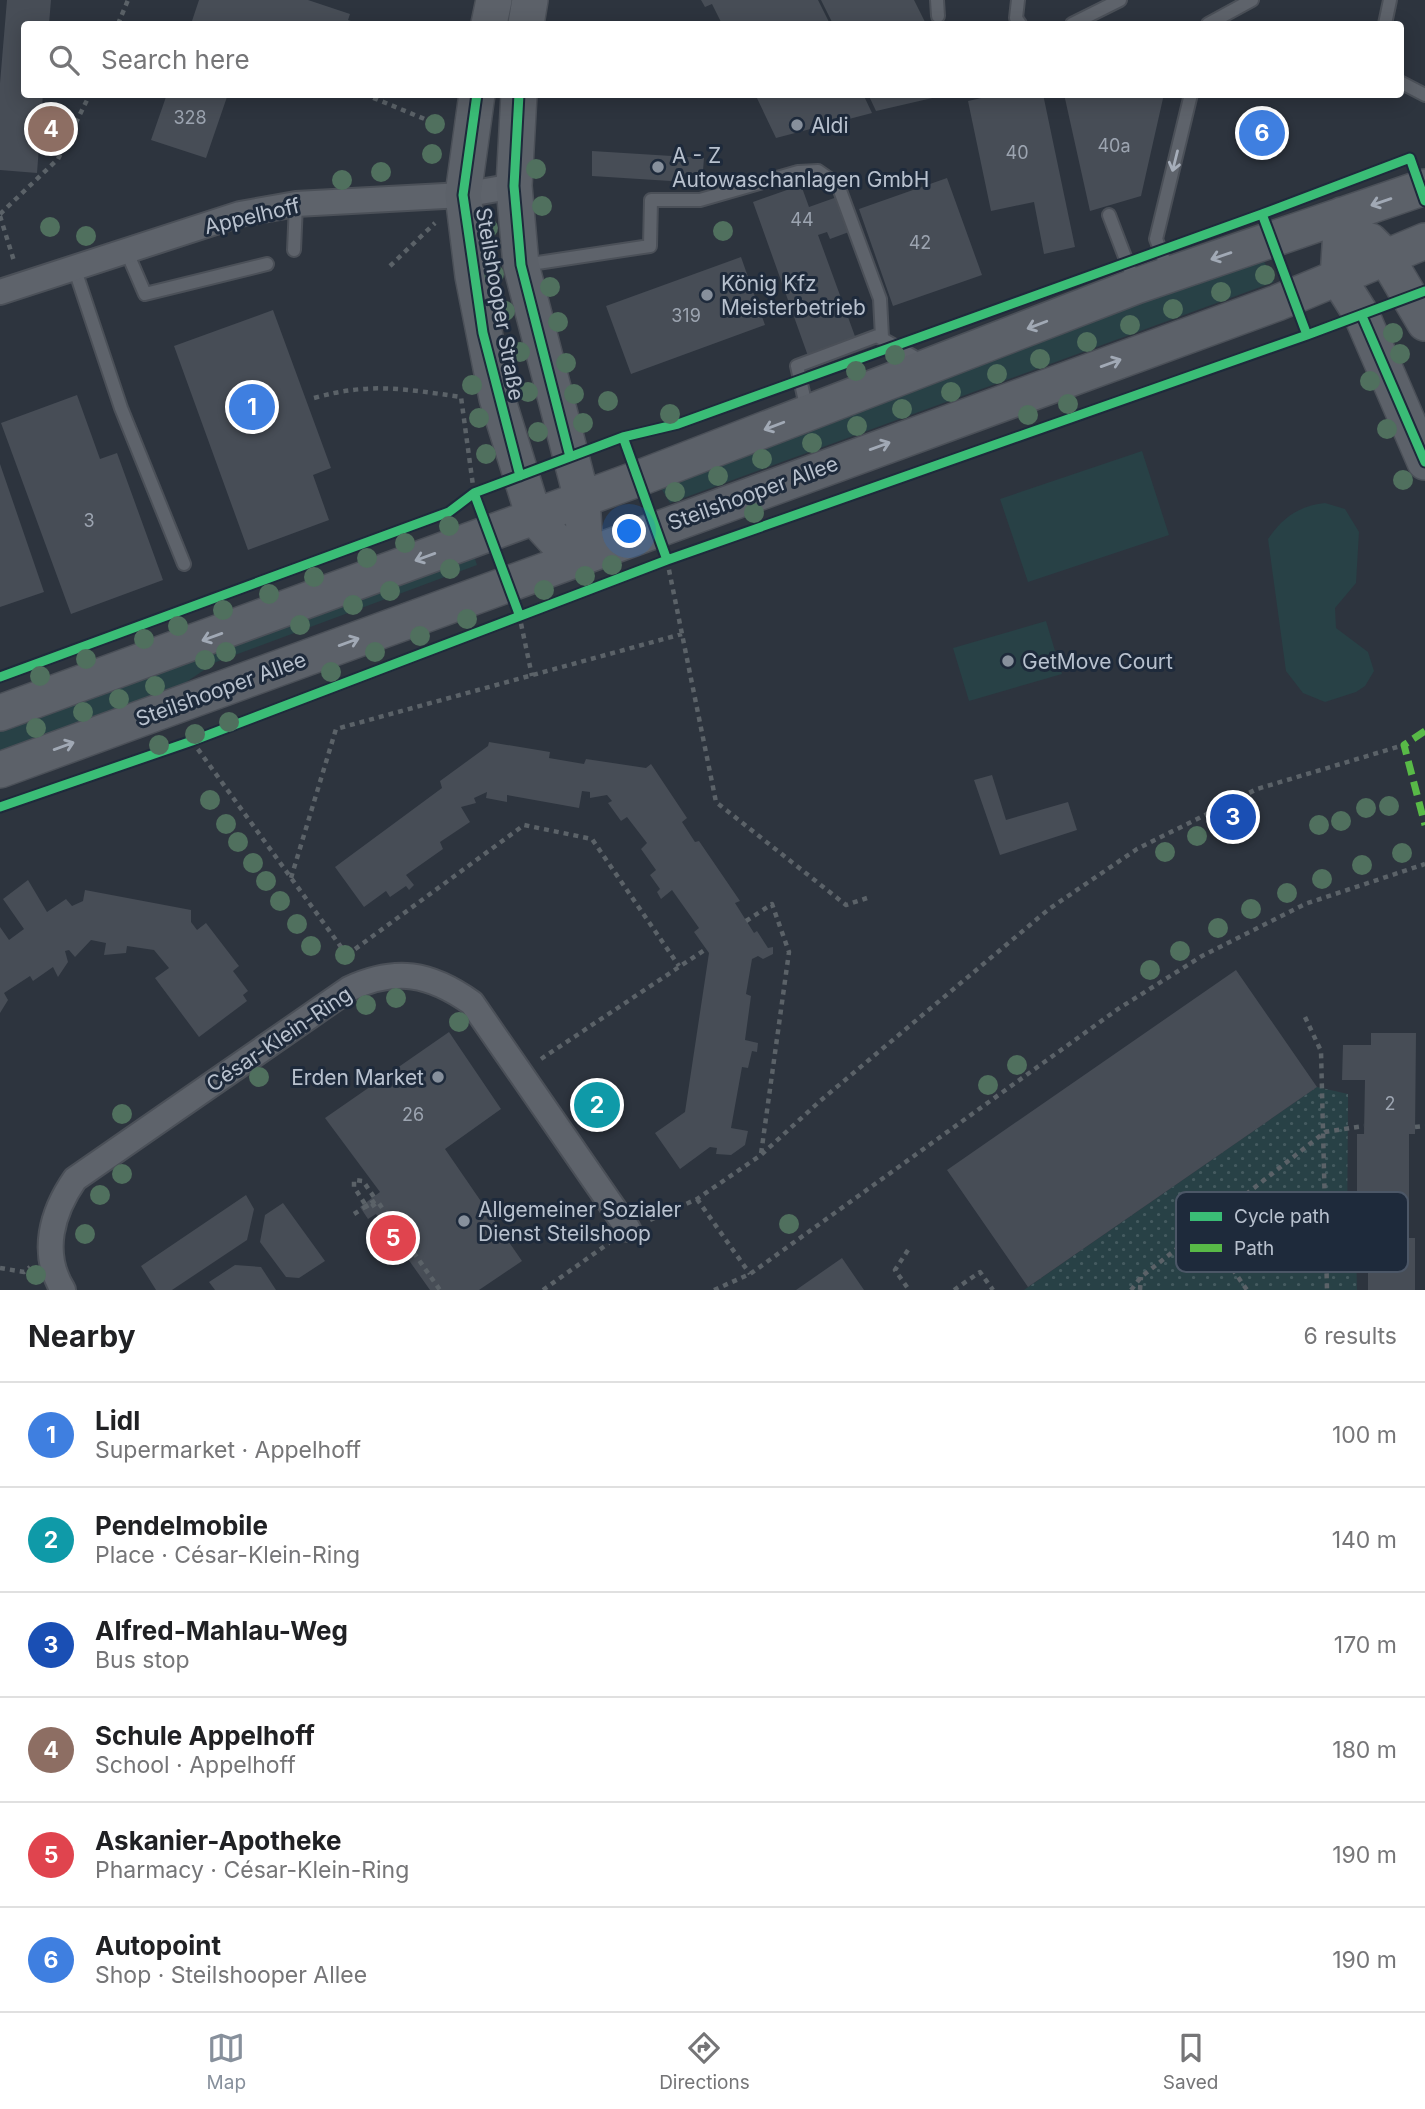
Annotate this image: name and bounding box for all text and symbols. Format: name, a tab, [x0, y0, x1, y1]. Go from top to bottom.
search box	[21, 21, 1404, 98]
icon: search	[45, 41, 83, 79]
text: Search here	[101, 44, 250, 75]
pin: 4	[28, 103, 74, 155]
house number: 328	[173, 107, 207, 128]
pin: 6	[1239, 107, 1285, 159]
place label: Aldi	[811, 113, 849, 138]
marker: Aldi	[789, 117, 805, 133]
house number: 40a	[1097, 135, 1131, 156]
house number: 40	[1006, 142, 1028, 163]
place label: A - Z Autowaschanlagen GmbH	[672, 143, 929, 192]
one-way arrow	[1168, 149, 1181, 172]
marker: A - Z Autowaschanlagen GmbH	[650, 159, 666, 175]
street label: Appelhoff	[202, 193, 302, 239]
one-way arrow	[1371, 197, 1393, 209]
street label: Steilshooper Straße	[471, 206, 529, 402]
house number: 44	[790, 209, 814, 230]
house number: 42	[909, 232, 931, 253]
one-way arrow	[1210, 251, 1232, 263]
place label: König Kfz Meisterbetrieb	[721, 271, 866, 320]
marker: König Kfz Meisterbetrieb	[699, 287, 715, 303]
house number: 319	[671, 305, 701, 326]
one-way arrow	[1026, 319, 1048, 332]
one-way arrow	[1100, 356, 1122, 369]
pin: 1	[229, 381, 275, 433]
one-way arrow	[763, 421, 785, 433]
one-way arrow	[869, 439, 891, 452]
street label: Steilshooper Allee	[664, 451, 842, 535]
house number: 3	[83, 510, 95, 531]
your location	[612, 514, 646, 548]
one-way arrow	[415, 552, 437, 565]
one-way arrow	[202, 631, 224, 644]
one-way arrow	[338, 635, 360, 647]
street label: Steilshooper Allee	[132, 647, 310, 731]
place label: GetMove Court	[1022, 649, 1173, 674]
marker: GetMove Court	[1000, 653, 1016, 669]
one-way arrow	[53, 739, 75, 751]
pin: 3	[1210, 791, 1256, 843]
street label: César-Klein-Ring	[202, 981, 356, 1097]
place label: Erden Market	[291, 1065, 424, 1090]
marker: Erden Market	[430, 1069, 446, 1085]
pin: 2	[574, 1079, 620, 1131]
house number: 2	[1385, 1093, 1395, 1114]
house number: 26	[402, 1104, 424, 1125]
legend	[1176, 1192, 1408, 1272]
place label: Allgemeiner Sozialer Dienst Steilshoop	[478, 1197, 682, 1246]
text: Cycle path	[1234, 1205, 1330, 1228]
pin: 5	[370, 1212, 416, 1264]
marker: Allgemeiner Sozialer Dienst Steilshoop	[456, 1213, 472, 1229]
text: Path	[1234, 1237, 1274, 1260]
text: Nearby	[28, 1318, 136, 1354]
text: 6 results	[1303, 1322, 1397, 1350]
text: Lidl	[95, 1405, 140, 1436]
text: 1	[46, 1421, 56, 1449]
text: 100 m	[1332, 1421, 1397, 1449]
text: Supermarket · Appelhoff	[95, 1436, 361, 1464]
text: Pendelmobile	[95, 1510, 268, 1541]
text: 2	[44, 1526, 58, 1554]
text: 140 m	[1332, 1526, 1397, 1554]
text: Place · César-Klein-Ring	[95, 1541, 360, 1569]
text: Alfred-Mahlau-Weg	[95, 1615, 348, 1646]
text: 3	[44, 1631, 58, 1659]
text: 170 m	[1334, 1631, 1397, 1659]
text: Bus stop	[95, 1646, 190, 1674]
text: Schule Appelhoff	[95, 1720, 315, 1751]
text: 4	[43, 1736, 59, 1764]
text: 180 m	[1332, 1736, 1397, 1764]
text: School · Appelhoff	[95, 1751, 296, 1779]
text: Askanier-Apotheke	[95, 1825, 342, 1856]
text: 5	[44, 1841, 58, 1869]
text: 190 m	[1332, 1841, 1397, 1869]
text: Pharmacy · César-Klein-Ring	[95, 1856, 409, 1884]
text: Autopoint	[95, 1930, 221, 1961]
text: 6	[44, 1946, 58, 1974]
text: 190 m	[1332, 1946, 1397, 1974]
text: Shop · Steilshooper Allee	[95, 1961, 367, 1989]
tab: Map	[207, 2029, 246, 2094]
tab: Directions	[659, 2029, 750, 2094]
tab: Saved	[1163, 2029, 1218, 2094]

